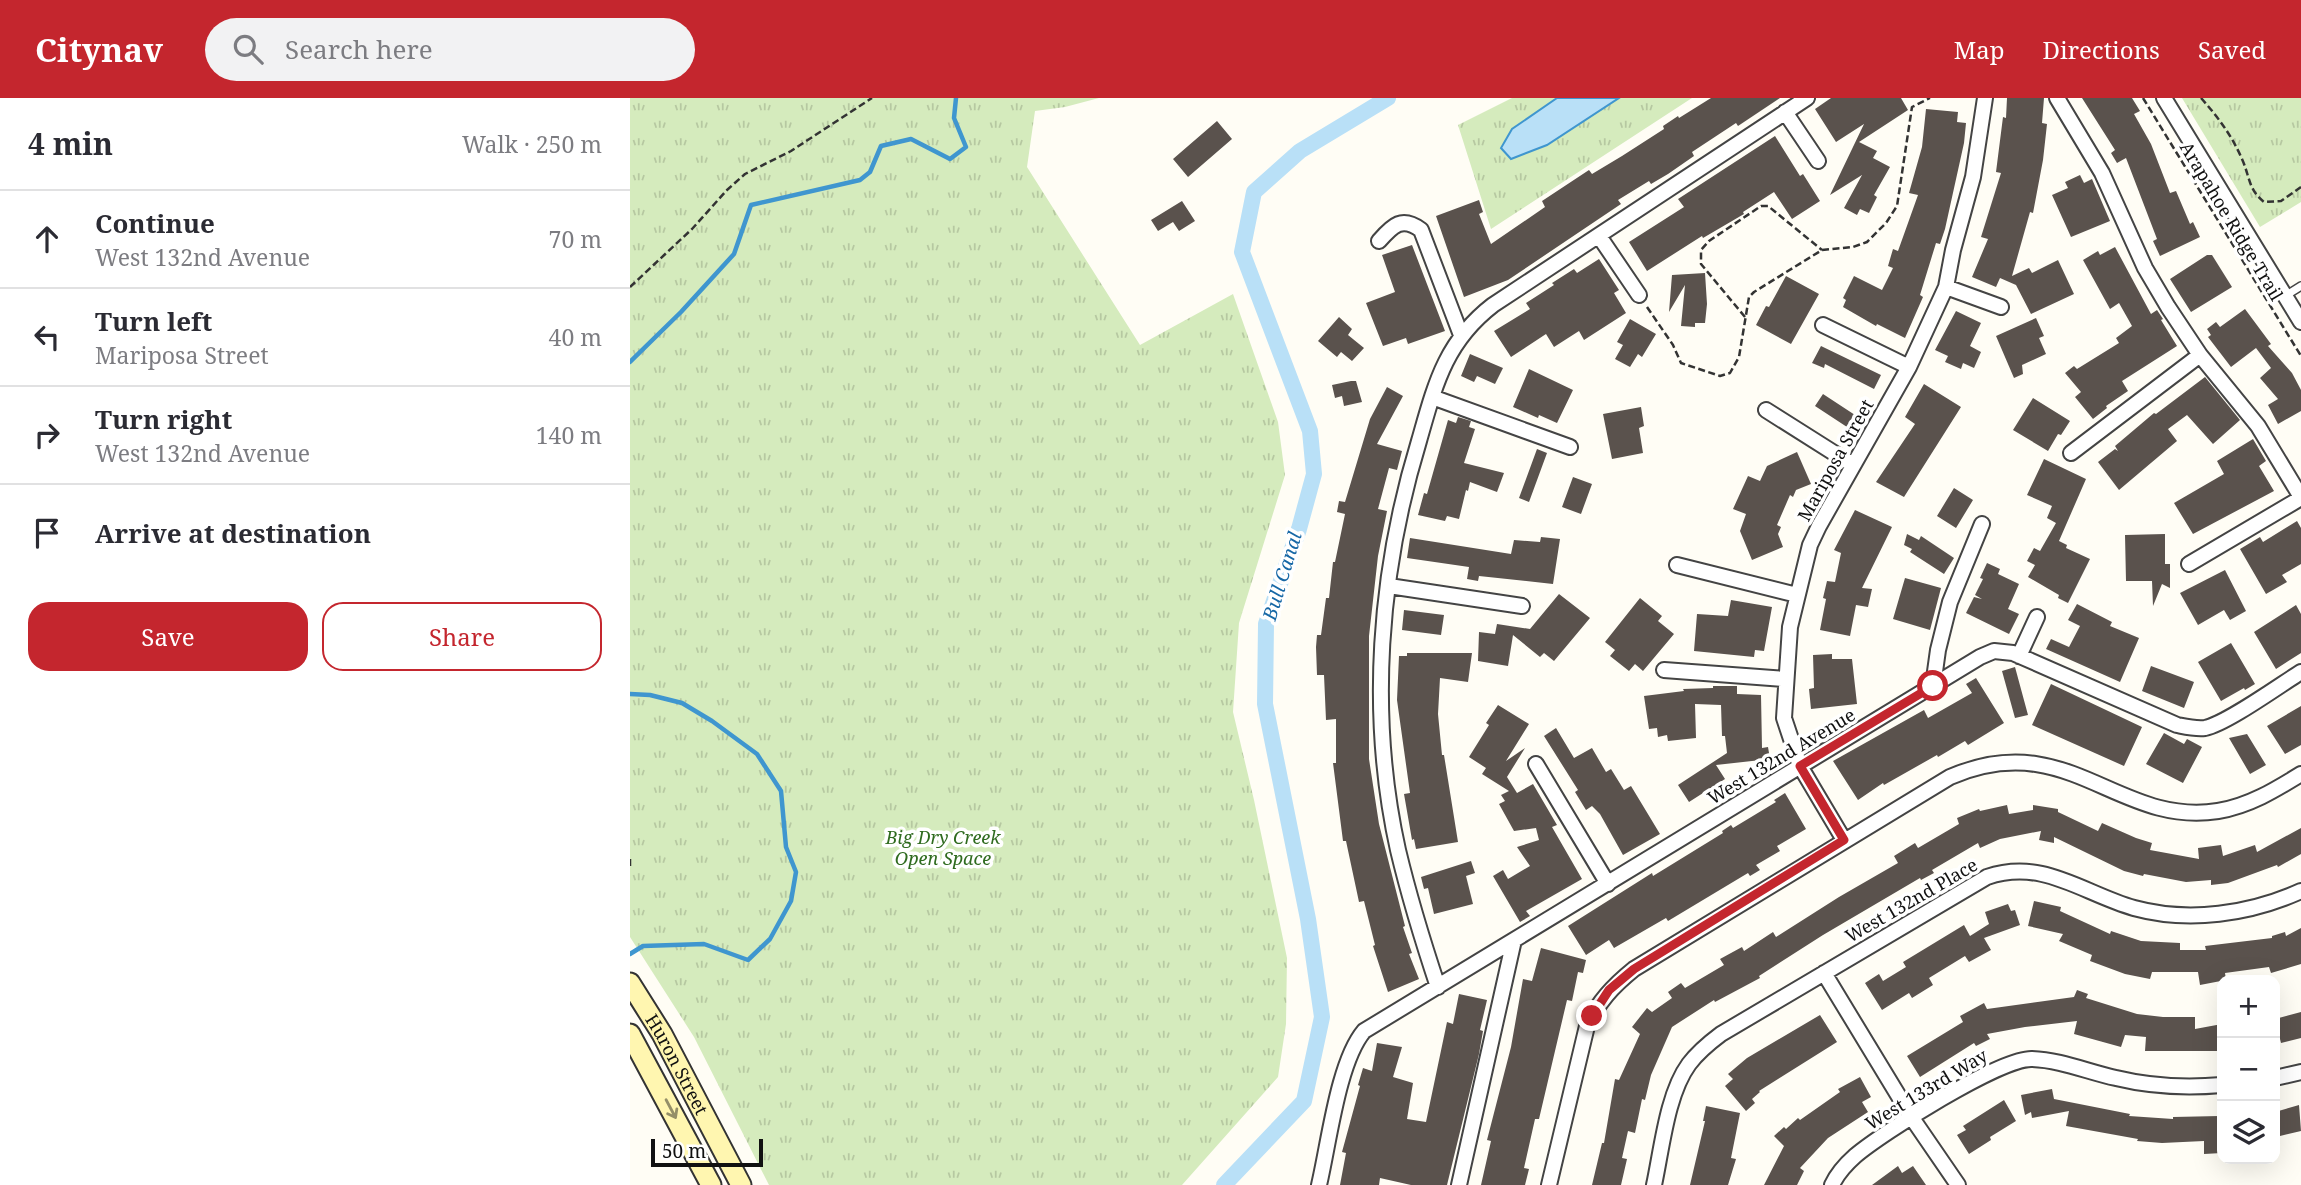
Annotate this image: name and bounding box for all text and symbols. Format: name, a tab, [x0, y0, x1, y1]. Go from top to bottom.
search box	[205, 18, 695, 81]
text: Citynav	[35, 27, 163, 72]
icon: search	[229, 30, 267, 68]
text: Search here	[285, 31, 433, 67]
text: Map	[1954, 33, 2005, 66]
text: Directions	[2043, 33, 2160, 66]
text: Saved	[2198, 33, 2266, 66]
text: 4 min	[28, 123, 113, 164]
text: Walk · 250 m	[462, 128, 602, 160]
street label: Arapahoe Ridge Trail	[2175, 137, 2289, 305]
text: Continue	[95, 205, 215, 241]
icon: ahead	[28, 220, 66, 258]
text: 70 m	[549, 223, 602, 255]
text: West 132nd Avenue	[95, 241, 310, 273]
text: Turn left	[95, 303, 212, 339]
icon: left	[28, 318, 66, 356]
text: 40 m	[549, 321, 602, 353]
text: Mariposa Street	[95, 339, 269, 371]
street label: Mariposa Street	[1792, 395, 1878, 525]
text: Turn right	[95, 401, 232, 437]
icon: right	[28, 416, 66, 454]
text: 140 m	[536, 419, 602, 451]
text: West 132nd Avenue	[95, 437, 310, 469]
icon: arrive	[28, 514, 66, 552]
text: Arrive at destination	[95, 515, 371, 551]
water label: Bull Canal	[1256, 528, 1308, 624]
button: Save	[28, 602, 308, 671]
button: Share	[322, 602, 602, 671]
route start	[1917, 670, 1948, 701]
street label: West 132nd Avenue	[1703, 702, 1859, 810]
park label: Big Dry Creek Open Space	[885, 825, 1001, 870]
street label: West 132nd Place	[1840, 852, 1982, 948]
map controls	[2217, 975, 2280, 1164]
button: +	[2217, 975, 2280, 1038]
route end	[1576, 1000, 1607, 1031]
street label: Huron Street	[640, 1009, 714, 1119]
button: −	[2217, 1038, 2280, 1101]
street label: West 133rd Way	[1860, 1043, 1992, 1135]
one-way arrow	[664, 1098, 678, 1118]
button: layers	[2217, 1101, 2280, 1164]
scale bar	[651, 1136, 763, 1168]
text: 50 m	[662, 1138, 706, 1164]

